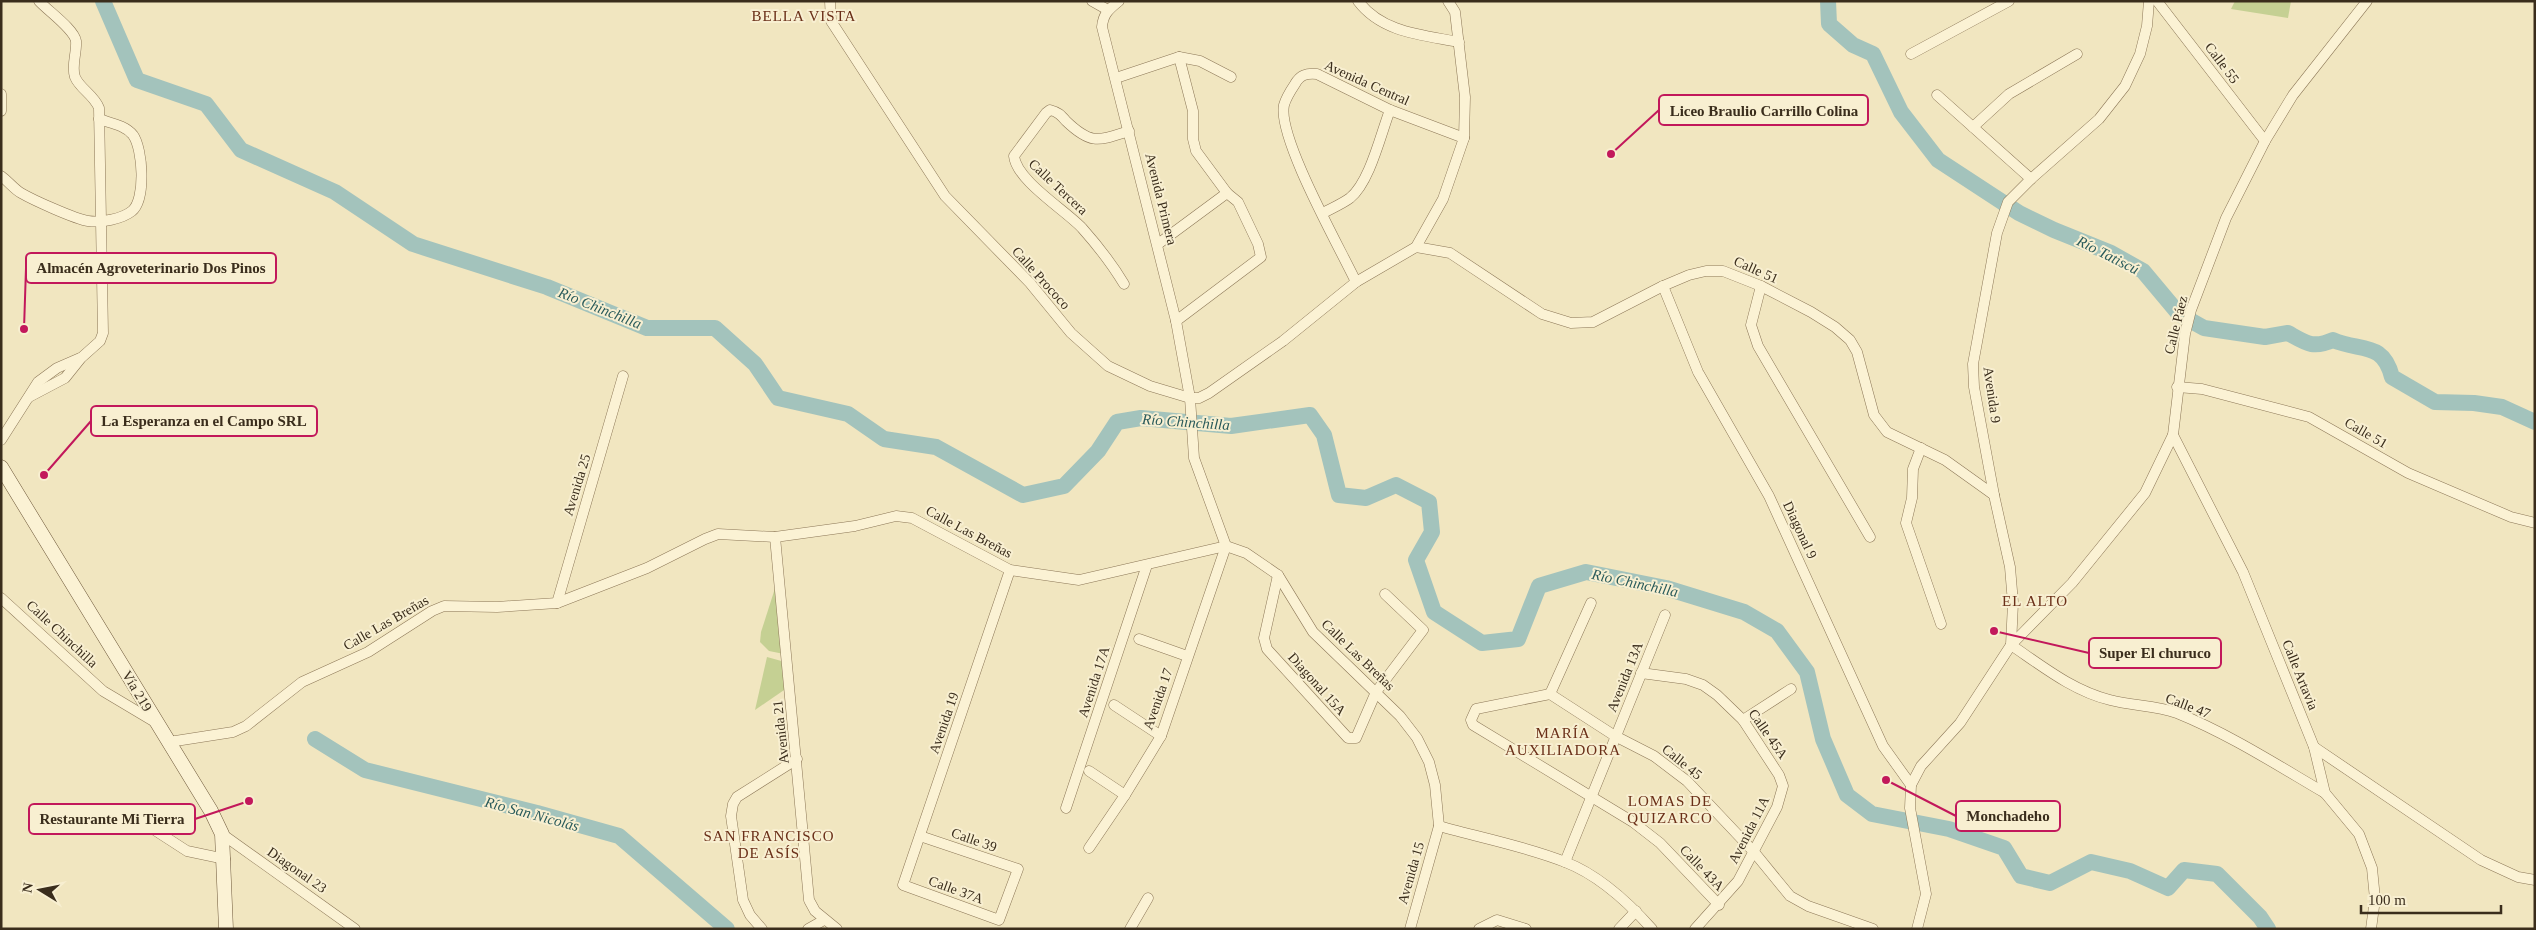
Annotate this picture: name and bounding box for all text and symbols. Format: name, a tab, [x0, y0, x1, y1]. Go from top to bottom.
district label: BELLA VISTA	[752, 8, 856, 24]
street label: Calle 55	[2202, 40, 2242, 86]
street label: Avenida Central	[1322, 58, 1412, 108]
callout: Liceo Braulio Carrillo Colina	[1659, 95, 1868, 125]
text: Liceo Braulio Carrillo Colina	[1670, 103, 1859, 119]
street label: Avenida Primera	[1142, 151, 1180, 247]
street label: Calle Tercera	[1026, 156, 1091, 218]
water label: Río Tatiscú	[2073, 232, 2142, 278]
street label: Calle Prococo	[1009, 244, 1073, 312]
callout: Almacén Agroveterinario Dos Pinos	[26, 253, 276, 283]
street label: Calle 51	[1731, 254, 1781, 286]
text: Almacén Agroveterinario Dos Pinos	[36, 260, 266, 276]
water label: Río Chinchilla	[555, 284, 644, 332]
street label: Calle Páez	[2162, 294, 2190, 356]
street label: Avenida 9	[1981, 366, 2003, 424]
callout: La Esperanza en el Campo SRL	[91, 406, 317, 436]
water label: Río Chinchilla	[1141, 411, 1230, 433]
text: La Esperanza en el Campo SRL	[101, 413, 307, 429]
street label: Calle 51	[2342, 415, 2390, 451]
street label: Avenida 25	[560, 452, 594, 518]
street label: Diagonal 9	[1780, 499, 1820, 561]
street label: Calle Las Breñas	[923, 503, 1015, 561]
water label: Río Chinchilla	[1589, 566, 1680, 600]
street label: Calle Las Breñas	[341, 593, 431, 653]
district label: EL ALTO	[2002, 593, 2068, 609]
street label: Calle Chinchilla	[23, 597, 101, 671]
street label: Calle Las Breñas	[1318, 616, 1398, 694]
callout: Super El churuco	[2089, 638, 2221, 668]
street label: Calle Artavia	[2279, 638, 2321, 713]
street label: Avenida 13A	[1604, 639, 1646, 714]
street label: Avenida 17A	[1075, 644, 1113, 720]
text: Super El churuco	[2099, 645, 2211, 661]
street label: Diagonal 15A	[1285, 650, 1350, 719]
street label: Avenida 17	[1141, 666, 1175, 732]
street label: Vía 219	[119, 668, 155, 714]
street label: Avenida 19	[927, 690, 961, 756]
street label: Calle 47	[2163, 691, 2213, 721]
street label: Avenida 21	[770, 699, 792, 765]
street label: Calle 45A	[1745, 706, 1791, 762]
district label: MARÍA AUXILIADORA	[1505, 725, 1621, 758]
street label: Calle 45	[1659, 741, 1705, 783]
district label: LOMAS DE QUIZARCO	[1627, 793, 1713, 826]
street label: Avenida 11A	[1726, 793, 1773, 866]
water label: Río San Nicolás	[482, 794, 581, 834]
callout: Monchadeho	[1956, 801, 2060, 831]
callout: Restaurante Mi Tierra	[29, 804, 195, 834]
text: Monchadeho	[1966, 808, 2050, 824]
text: Restaurante Mi Tierra	[39, 811, 185, 827]
street label: Calle 39	[949, 825, 999, 855]
district label: SAN FRANCISCO DE ASÍS	[704, 828, 834, 861]
street label: Avenida 15	[1395, 840, 1427, 906]
street label: Calle 43A	[1677, 842, 1728, 894]
street label: Diagonal 23	[265, 844, 329, 896]
north arrow	[15, 865, 65, 915]
street label: Calle 37A	[927, 873, 986, 907]
text: N	[19, 882, 36, 894]
scale bar	[2361, 882, 2501, 914]
text: 100 m	[2368, 892, 2406, 908]

